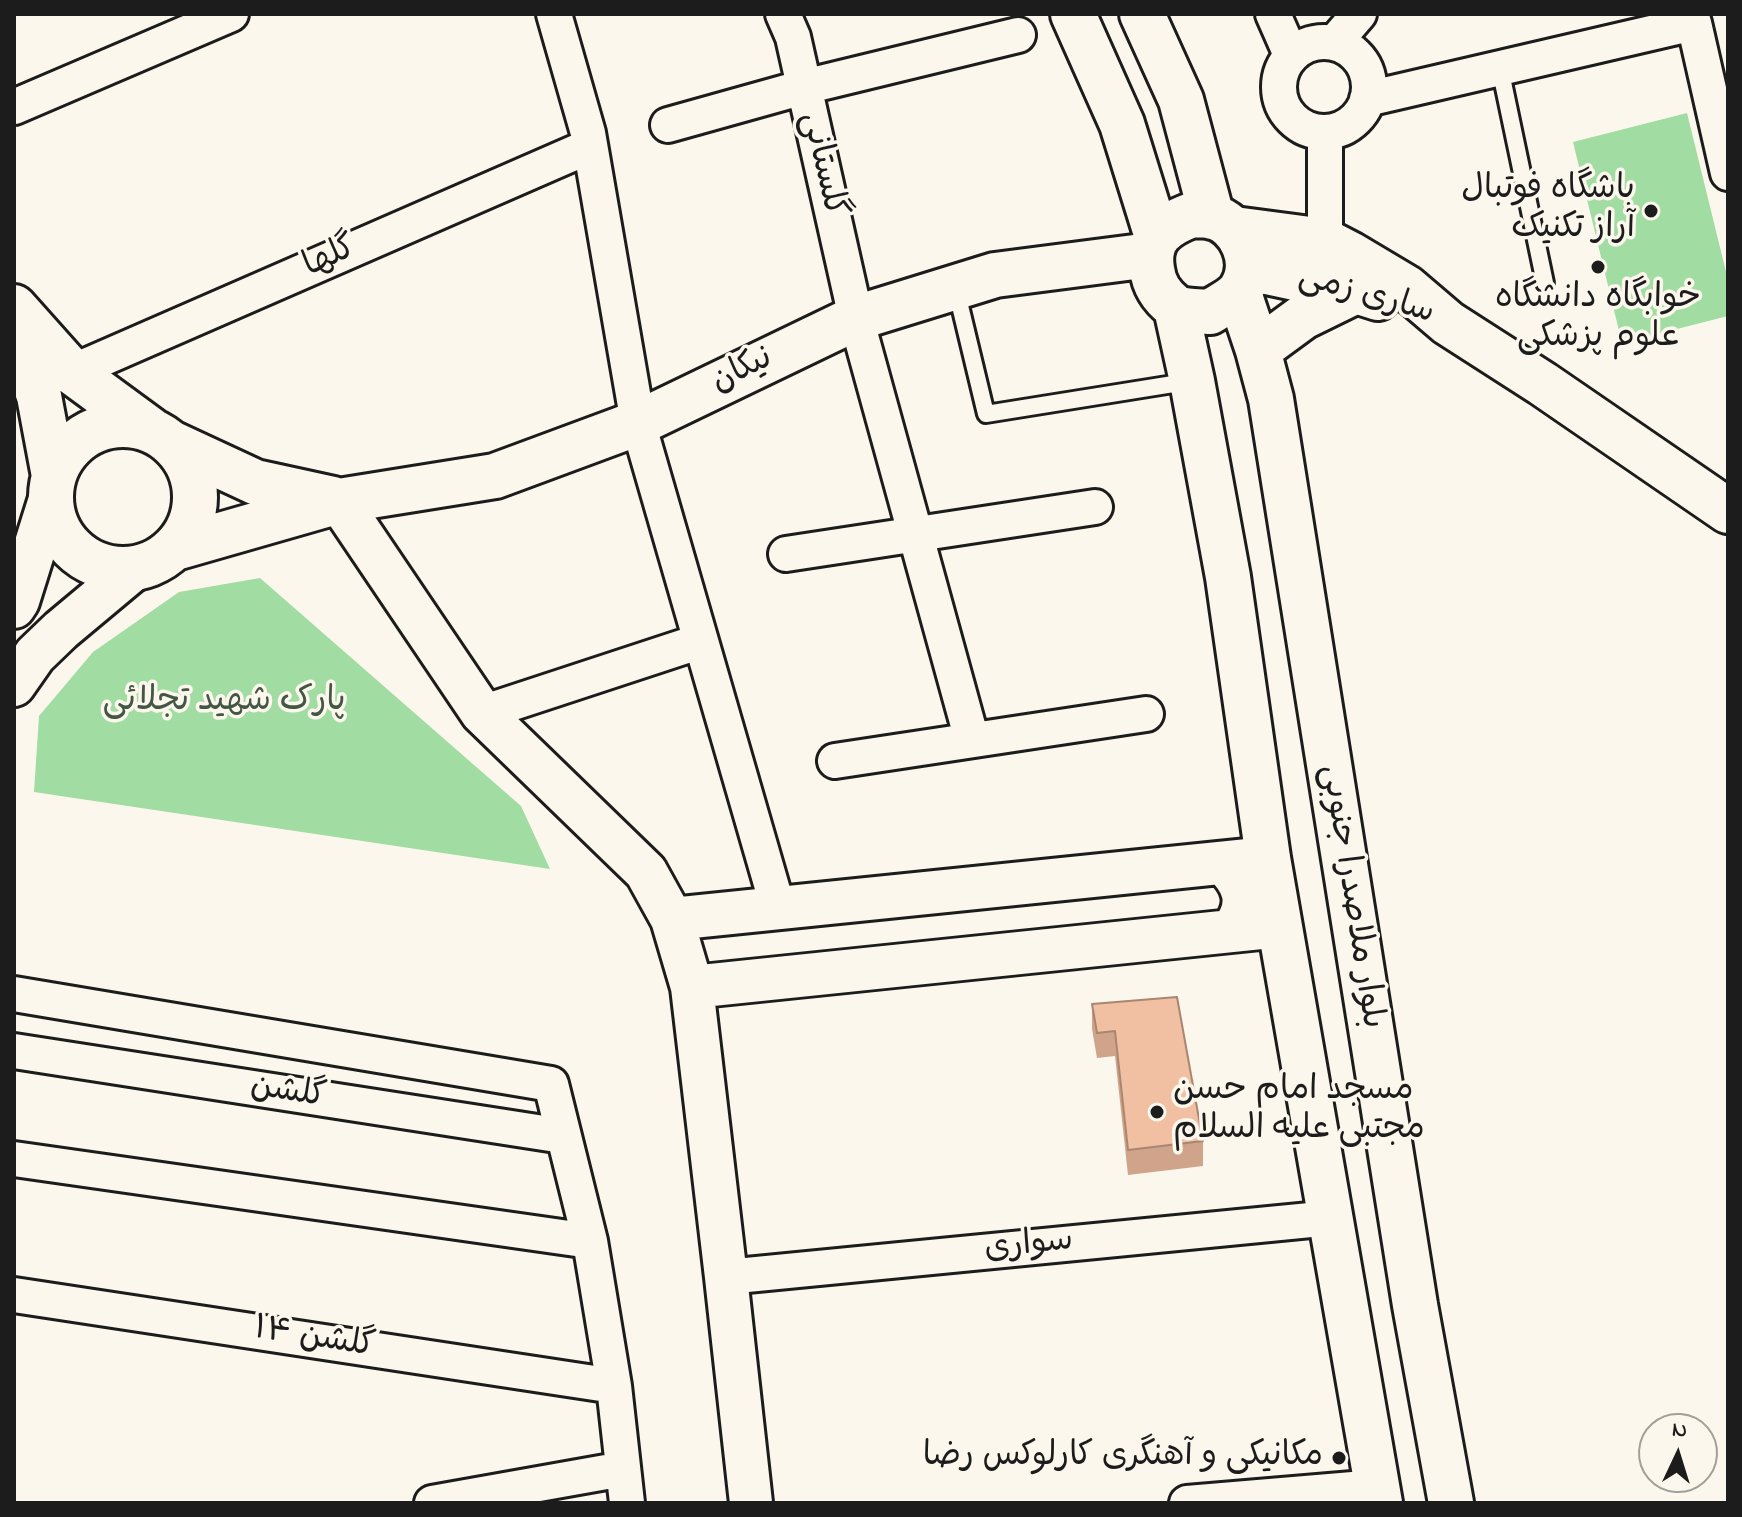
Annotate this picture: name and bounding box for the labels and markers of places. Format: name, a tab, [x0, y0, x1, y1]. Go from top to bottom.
place label: باشگاه فوتبال آراز تکنیک	[1461, 171, 1635, 250]
marker: باشگاه فوتبال آراز تکنیک	[1642, 202, 1660, 220]
marker: خوابگاه دانشگاه علوم پزشکی	[1589, 258, 1607, 276]
place label: خوابگاه دانشگاه علوم پزشکی	[1495, 280, 1701, 360]
place label: مسجد امام حسن مجتبی علیه السلام	[1173, 1072, 1425, 1152]
marker: مسجد امام حسن مجتبی علیه السلام	[1148, 1103, 1166, 1121]
place label: مکانیکی و آهنگری کارلوکس رضا	[923, 1438, 1323, 1478]
marker: مکانیکی و آهنگری کارلوکس رضا	[1330, 1449, 1348, 1467]

